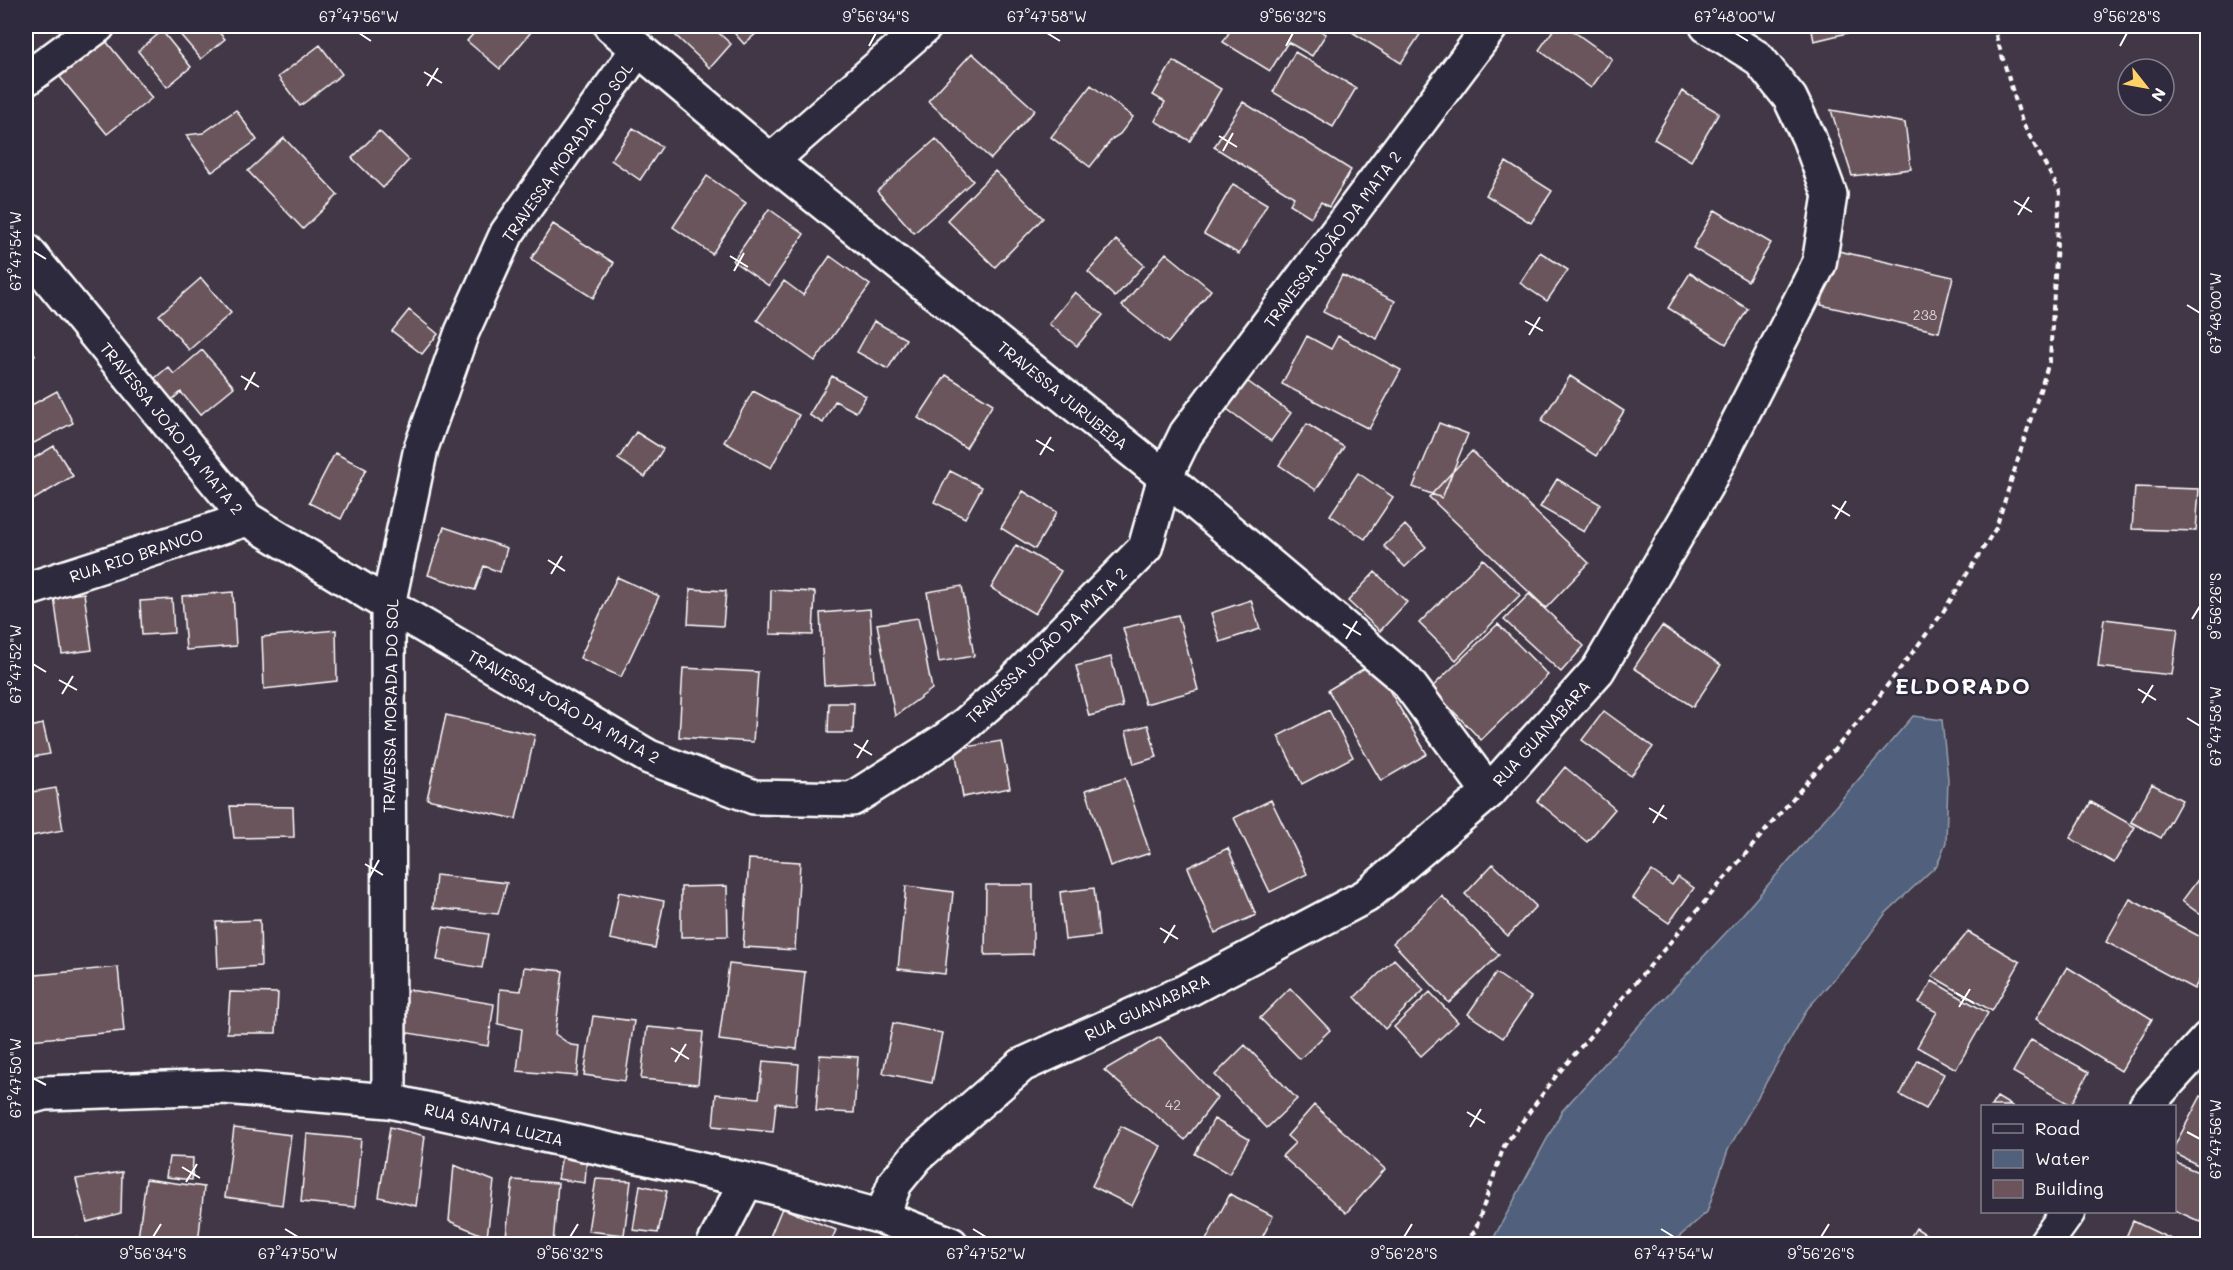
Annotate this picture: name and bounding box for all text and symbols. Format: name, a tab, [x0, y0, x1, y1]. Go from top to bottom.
text: 67°47'56"W	[319, 6, 399, 26]
text: 9°56'34"S	[842, 6, 910, 26]
text: 67°47'58"W	[1007, 6, 1087, 26]
text: 9°56'32"S	[1260, 6, 1326, 26]
text: 67°48'00"W	[1694, 6, 1776, 26]
text: 9°56'28"S	[2094, 6, 2160, 26]
north arrow	[2116, 57, 2176, 117]
street label: TRAVESSA MORADA DO SOL	[497, 58, 637, 246]
text: N	[2147, 84, 2171, 106]
street label: TRAVESSA JOÃO DA MATA 2	[1259, 146, 1405, 332]
text: 67°47'54"W	[5, 211, 25, 291]
text: 67°48'00"W	[2205, 272, 2225, 354]
house number: 238	[1913, 305, 1937, 324]
street label: TRAVESSA JURUBEBA	[993, 336, 1133, 454]
street label: TRAVESSA JOÃO DA MATA 2	[96, 337, 248, 519]
street label: RUA RIO BRANCO	[66, 523, 206, 587]
street label: TRAVESSA JOÃO DA MATA 2	[961, 562, 1131, 728]
text: 9°56'26"S	[2205, 573, 2225, 639]
street label: TRAVESSA MORADA DO SOL	[378, 598, 402, 813]
text: 67°47'52"W	[5, 624, 25, 704]
street label: TRAVESSA JOÃO DA MATA 2	[464, 644, 664, 768]
district label: ELDORADO	[1895, 671, 2031, 700]
street label: RUA GUANABARA	[1488, 675, 1594, 791]
text: 67°47'58"W	[2205, 686, 2225, 766]
street label: RUA GUANABARA	[1081, 969, 1213, 1045]
text: 67°47'50"W	[5, 1038, 25, 1118]
house number: 42	[1165, 1095, 1181, 1114]
street label: RUA SANTA LUZIA	[422, 1098, 566, 1150]
text: 67°47'56"W	[2205, 1099, 2225, 1179]
legend	[1981, 1105, 2176, 1213]
text: Road	[2035, 1116, 2080, 1140]
text: Water	[2035, 1146, 2090, 1170]
text: Building	[2035, 1176, 2103, 1200]
text: 9°56'34"S	[119, 1243, 187, 1263]
text: 67°47'50"W	[258, 1243, 338, 1263]
text: 9°56'32"S	[537, 1243, 603, 1263]
text: 67°47'52"W	[946, 1243, 1026, 1263]
text: 9°56'28"S	[1371, 1243, 1437, 1263]
text: 67°47'54"W	[1634, 1243, 1714, 1263]
text: 9°56'26"S	[1788, 1243, 1854, 1263]

